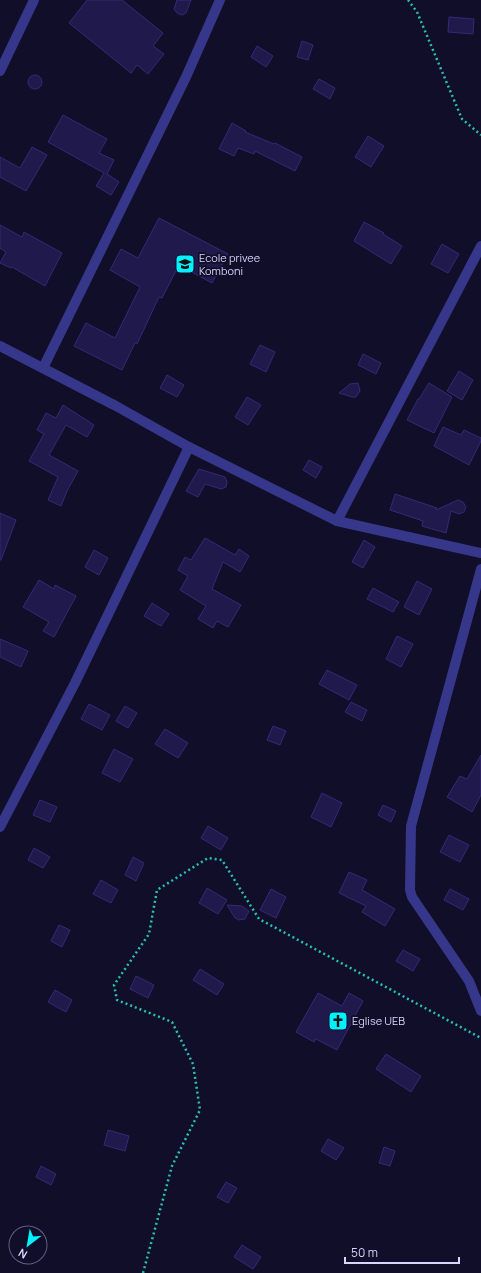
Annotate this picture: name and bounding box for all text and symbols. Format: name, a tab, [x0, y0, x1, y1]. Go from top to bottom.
place label: Ecole privee Komboni	[199, 250, 261, 278]
school or university icon: Ecole privee Komboni	[174, 253, 196, 275]
church icon: Eglise UEB	[327, 1010, 349, 1032]
place label: Eglise UEB	[352, 1013, 405, 1028]
north arrow	[8, 1225, 48, 1265]
scale bar	[345, 1239, 459, 1265]
text: 50 m	[351, 1244, 378, 1261]
text: N	[15, 1245, 30, 1262]

